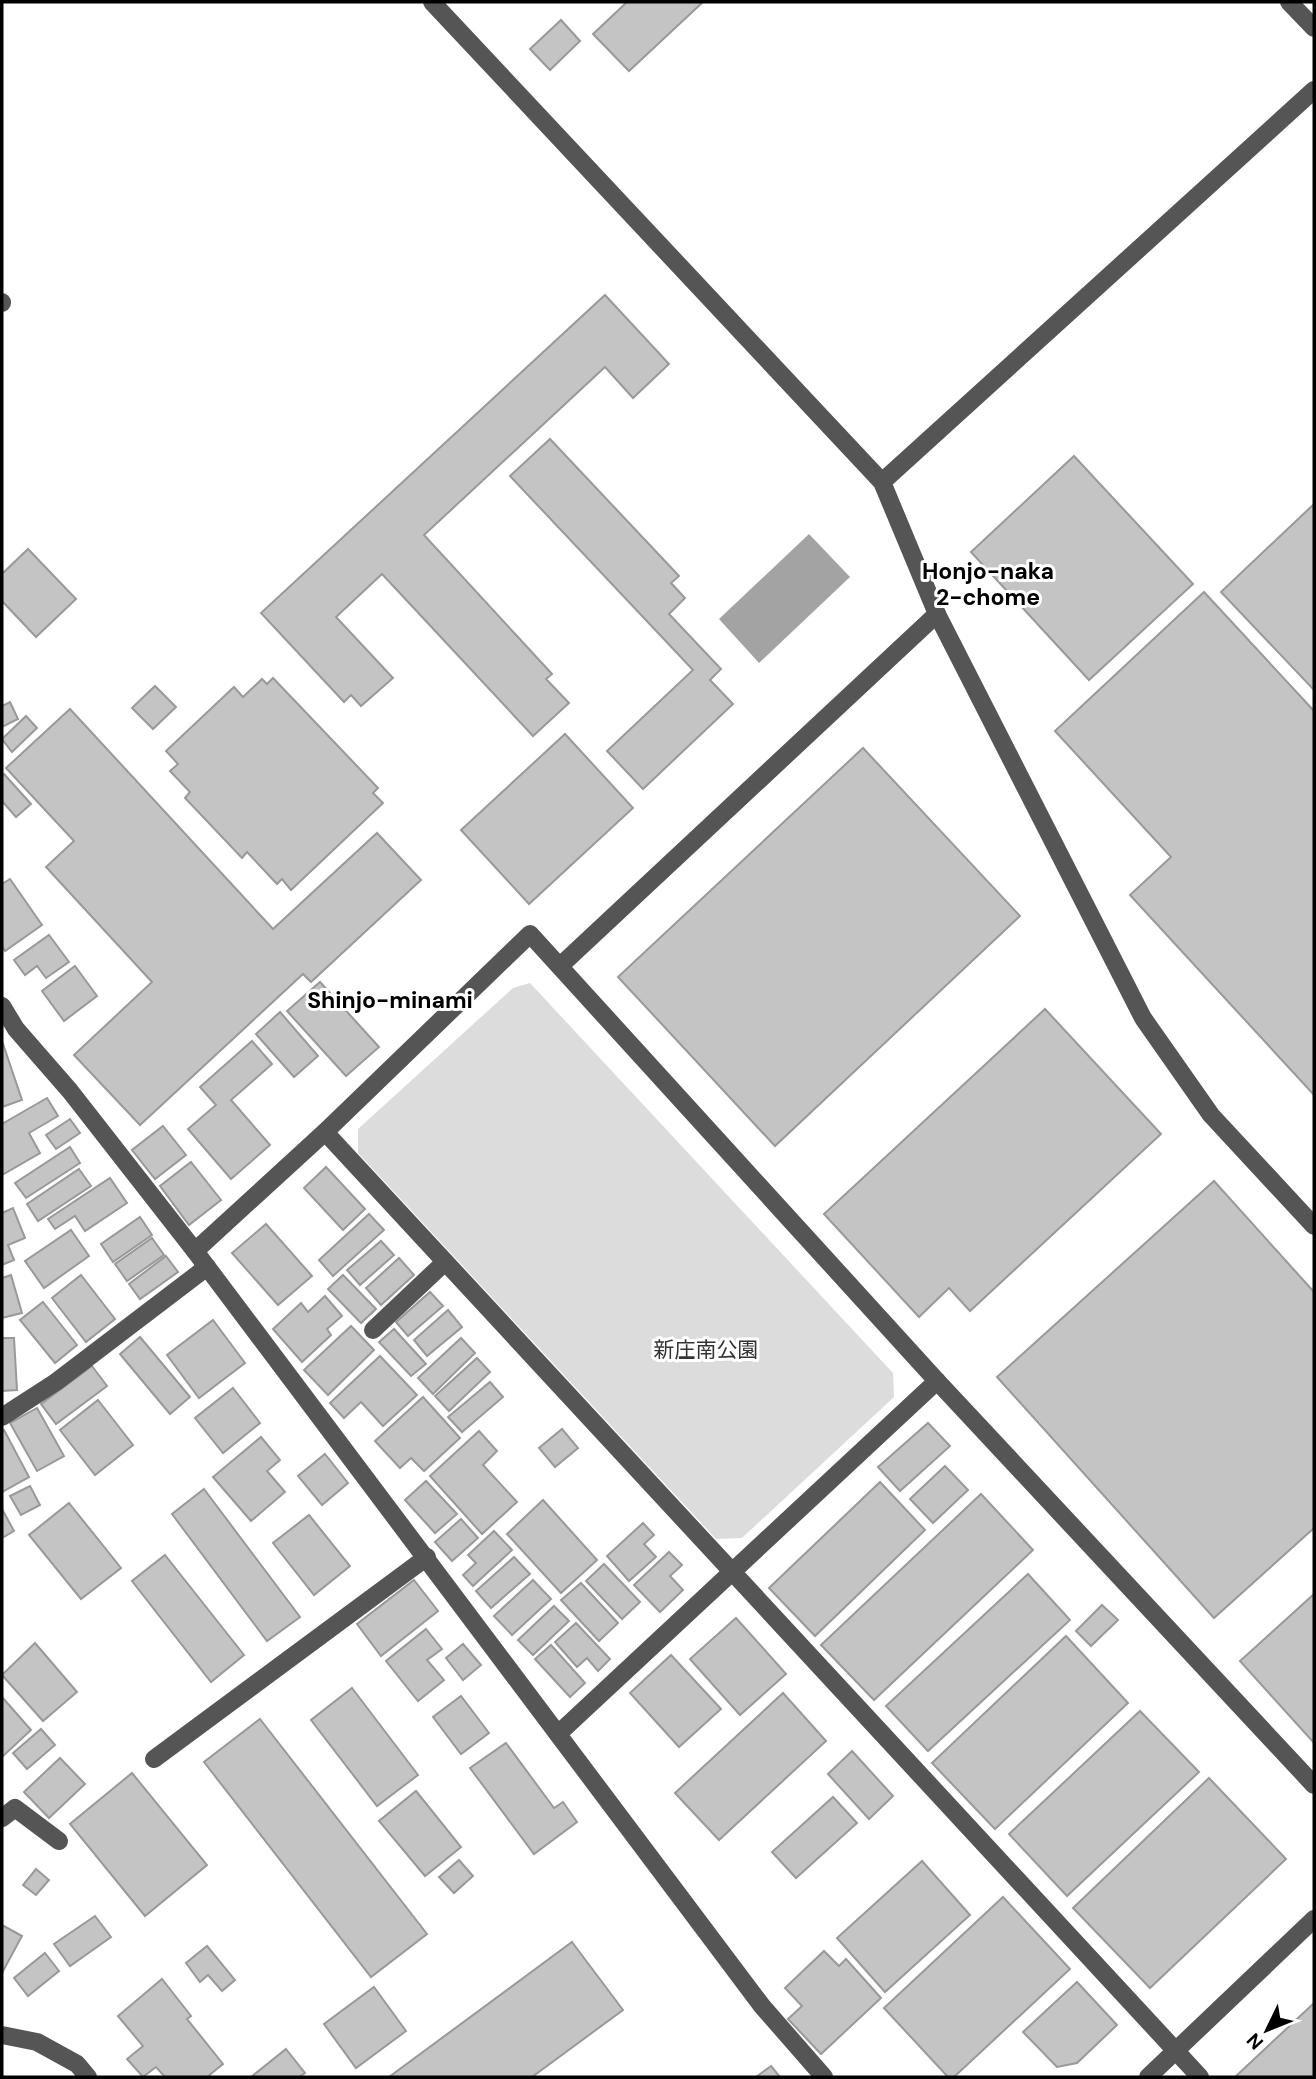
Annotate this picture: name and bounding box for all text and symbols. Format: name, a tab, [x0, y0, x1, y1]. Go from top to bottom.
district label: Honjo-naka 2-chome	[922, 556, 1054, 612]
district label: Shinjo-minami	[307, 985, 473, 1015]
park label: 新庄南公園	[654, 1336, 759, 1364]
north arrow	[1232, 1995, 1302, 2065]
text: N	[1241, 2028, 1269, 2055]

